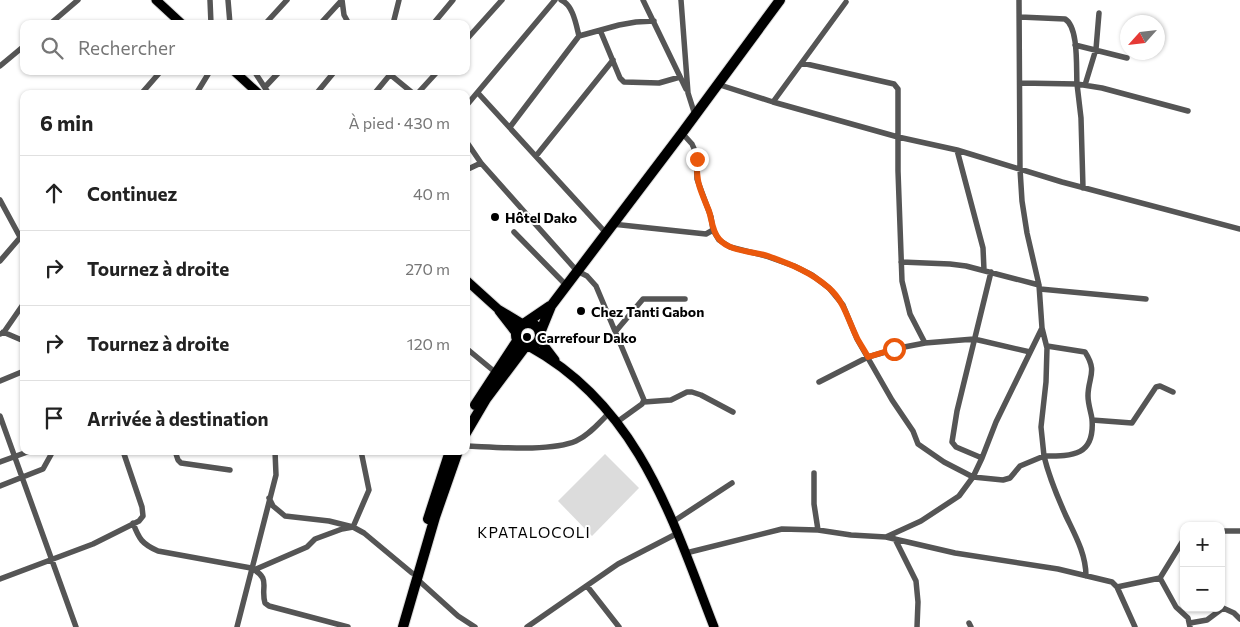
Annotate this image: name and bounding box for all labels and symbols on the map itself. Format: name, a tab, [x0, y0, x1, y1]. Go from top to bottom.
north arrow	[1120, 15, 1165, 60]
route end	[686, 148, 709, 171]
place label: Hôtel Dako	[505, 209, 577, 226]
marker: Hôtel Dako	[489, 211, 501, 223]
place label: Chez Tanti Gabon	[591, 303, 704, 320]
marker: Chez Tanti Gabon	[575, 305, 587, 317]
place label: Carrefour Dako	[537, 329, 637, 346]
marker: Carrefour Dako	[521, 331, 533, 343]
route start	[883, 338, 906, 361]
district label: KPATALOCOLI	[477, 523, 591, 541]

